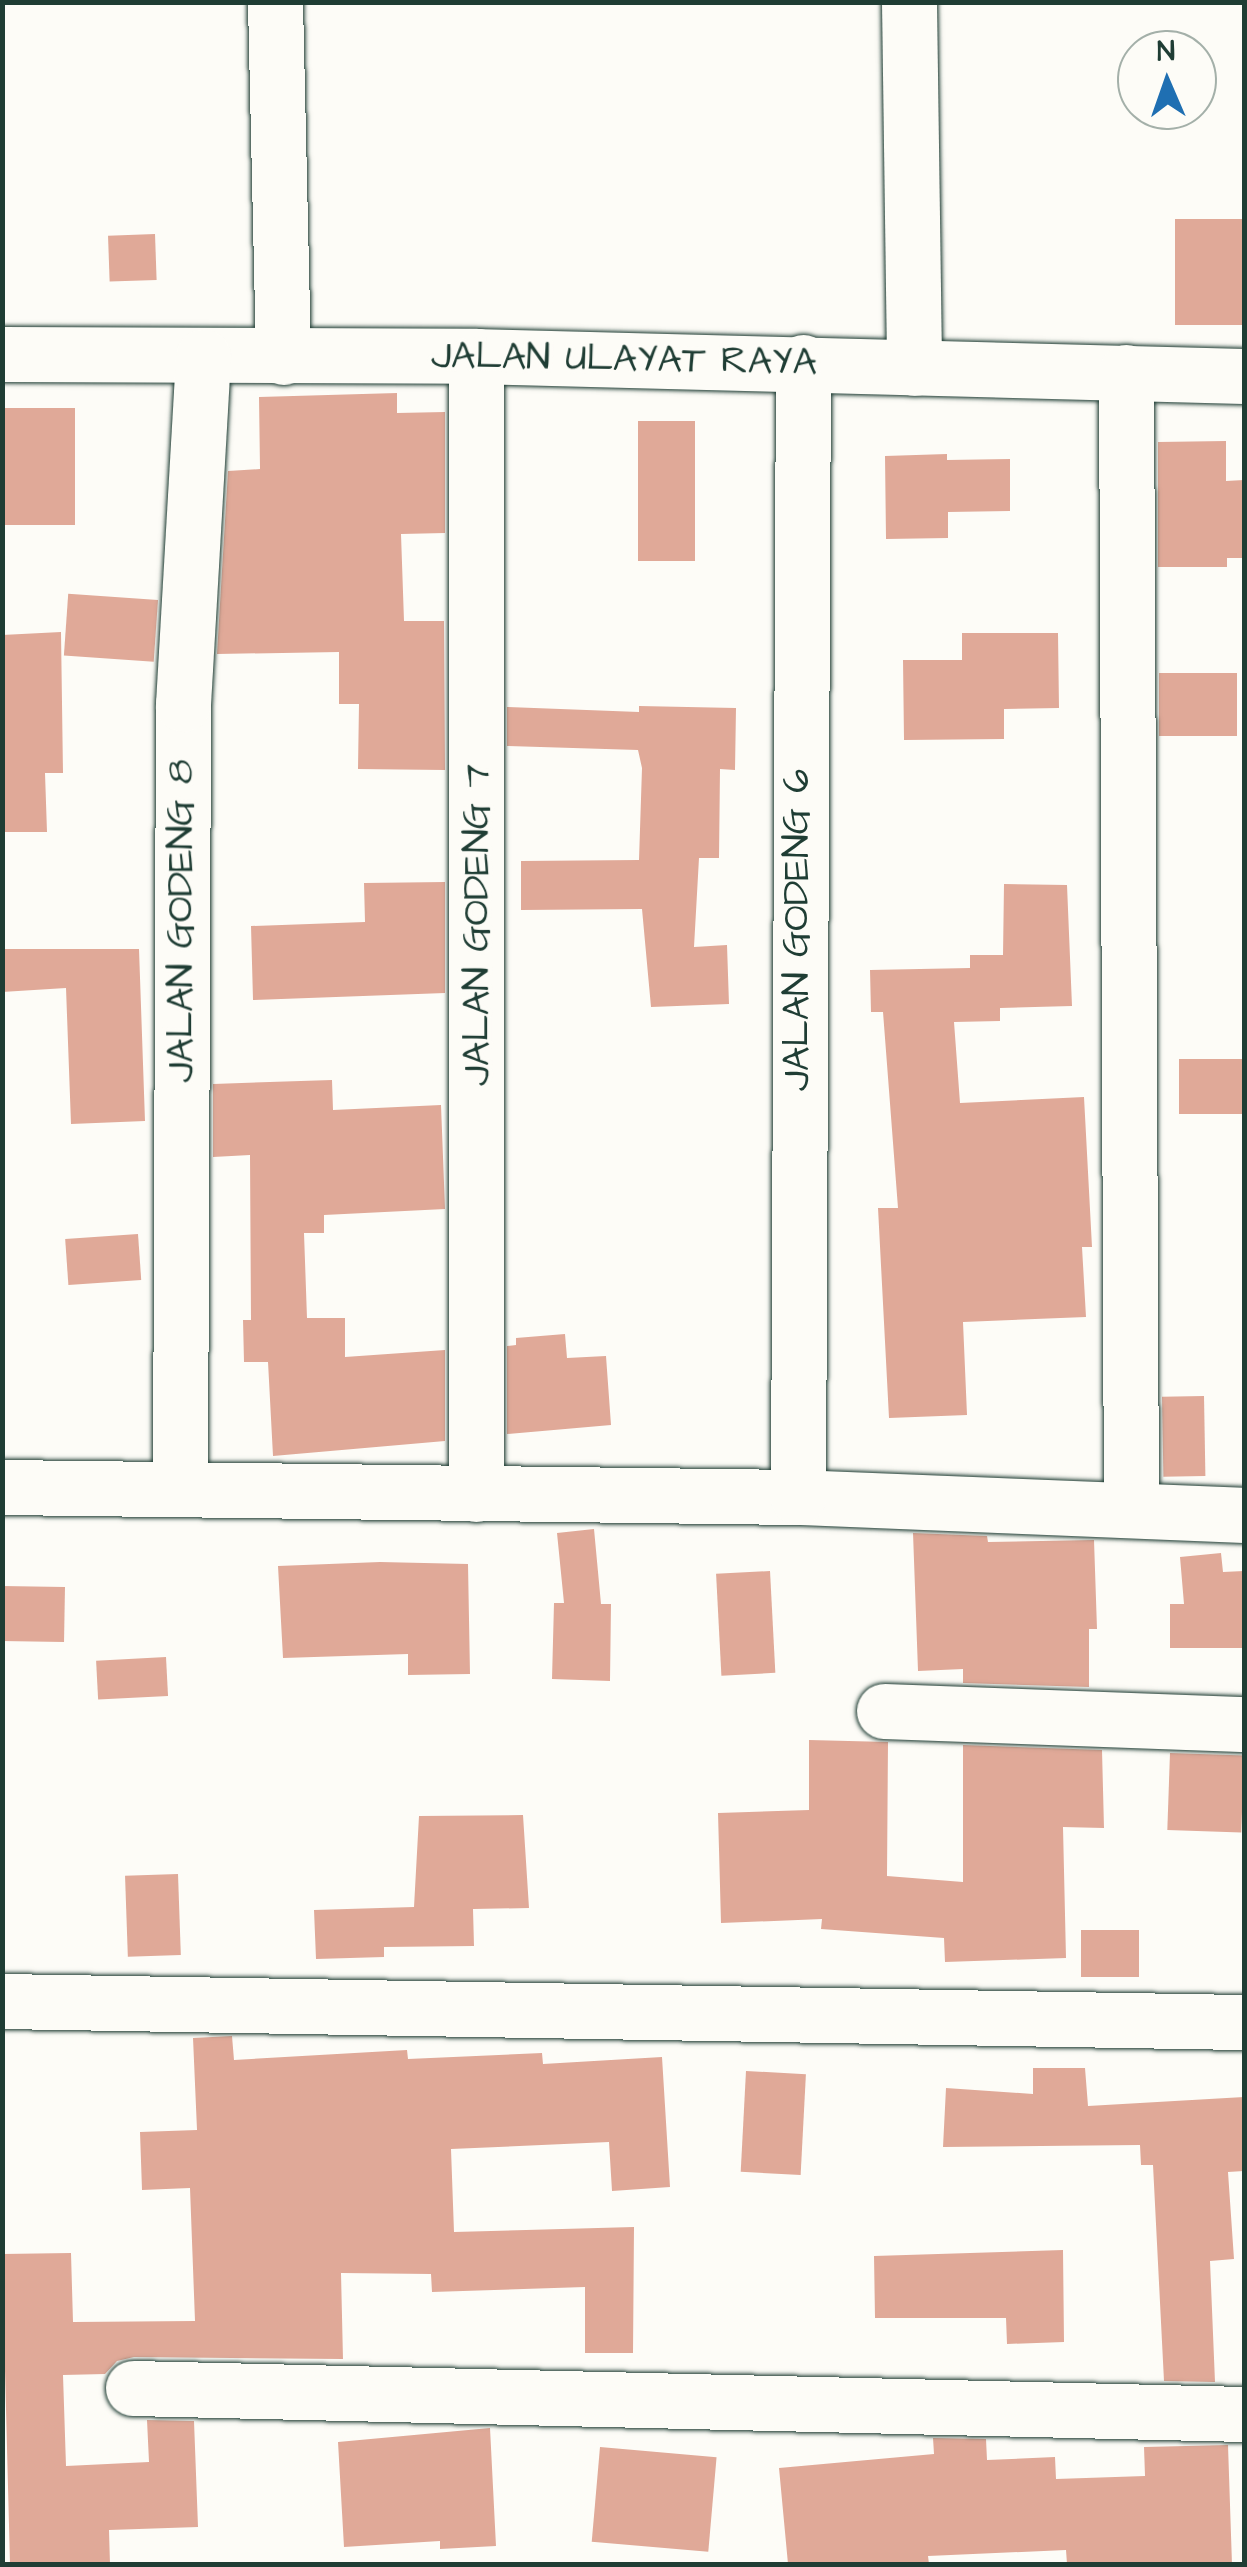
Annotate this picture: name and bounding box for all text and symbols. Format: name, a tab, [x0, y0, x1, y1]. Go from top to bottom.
north arrow	[1117, 30, 1217, 130]
text: N	[1157, 32, 1175, 71]
street label: JALAN ULAYAT RAYA	[431, 334, 817, 386]
street label: JALAN GODENG 8	[159, 759, 205, 1083]
street label: JALAN GODENG 7	[455, 764, 501, 1086]
street label: JALAN GODENG 6	[775, 769, 821, 1091]

